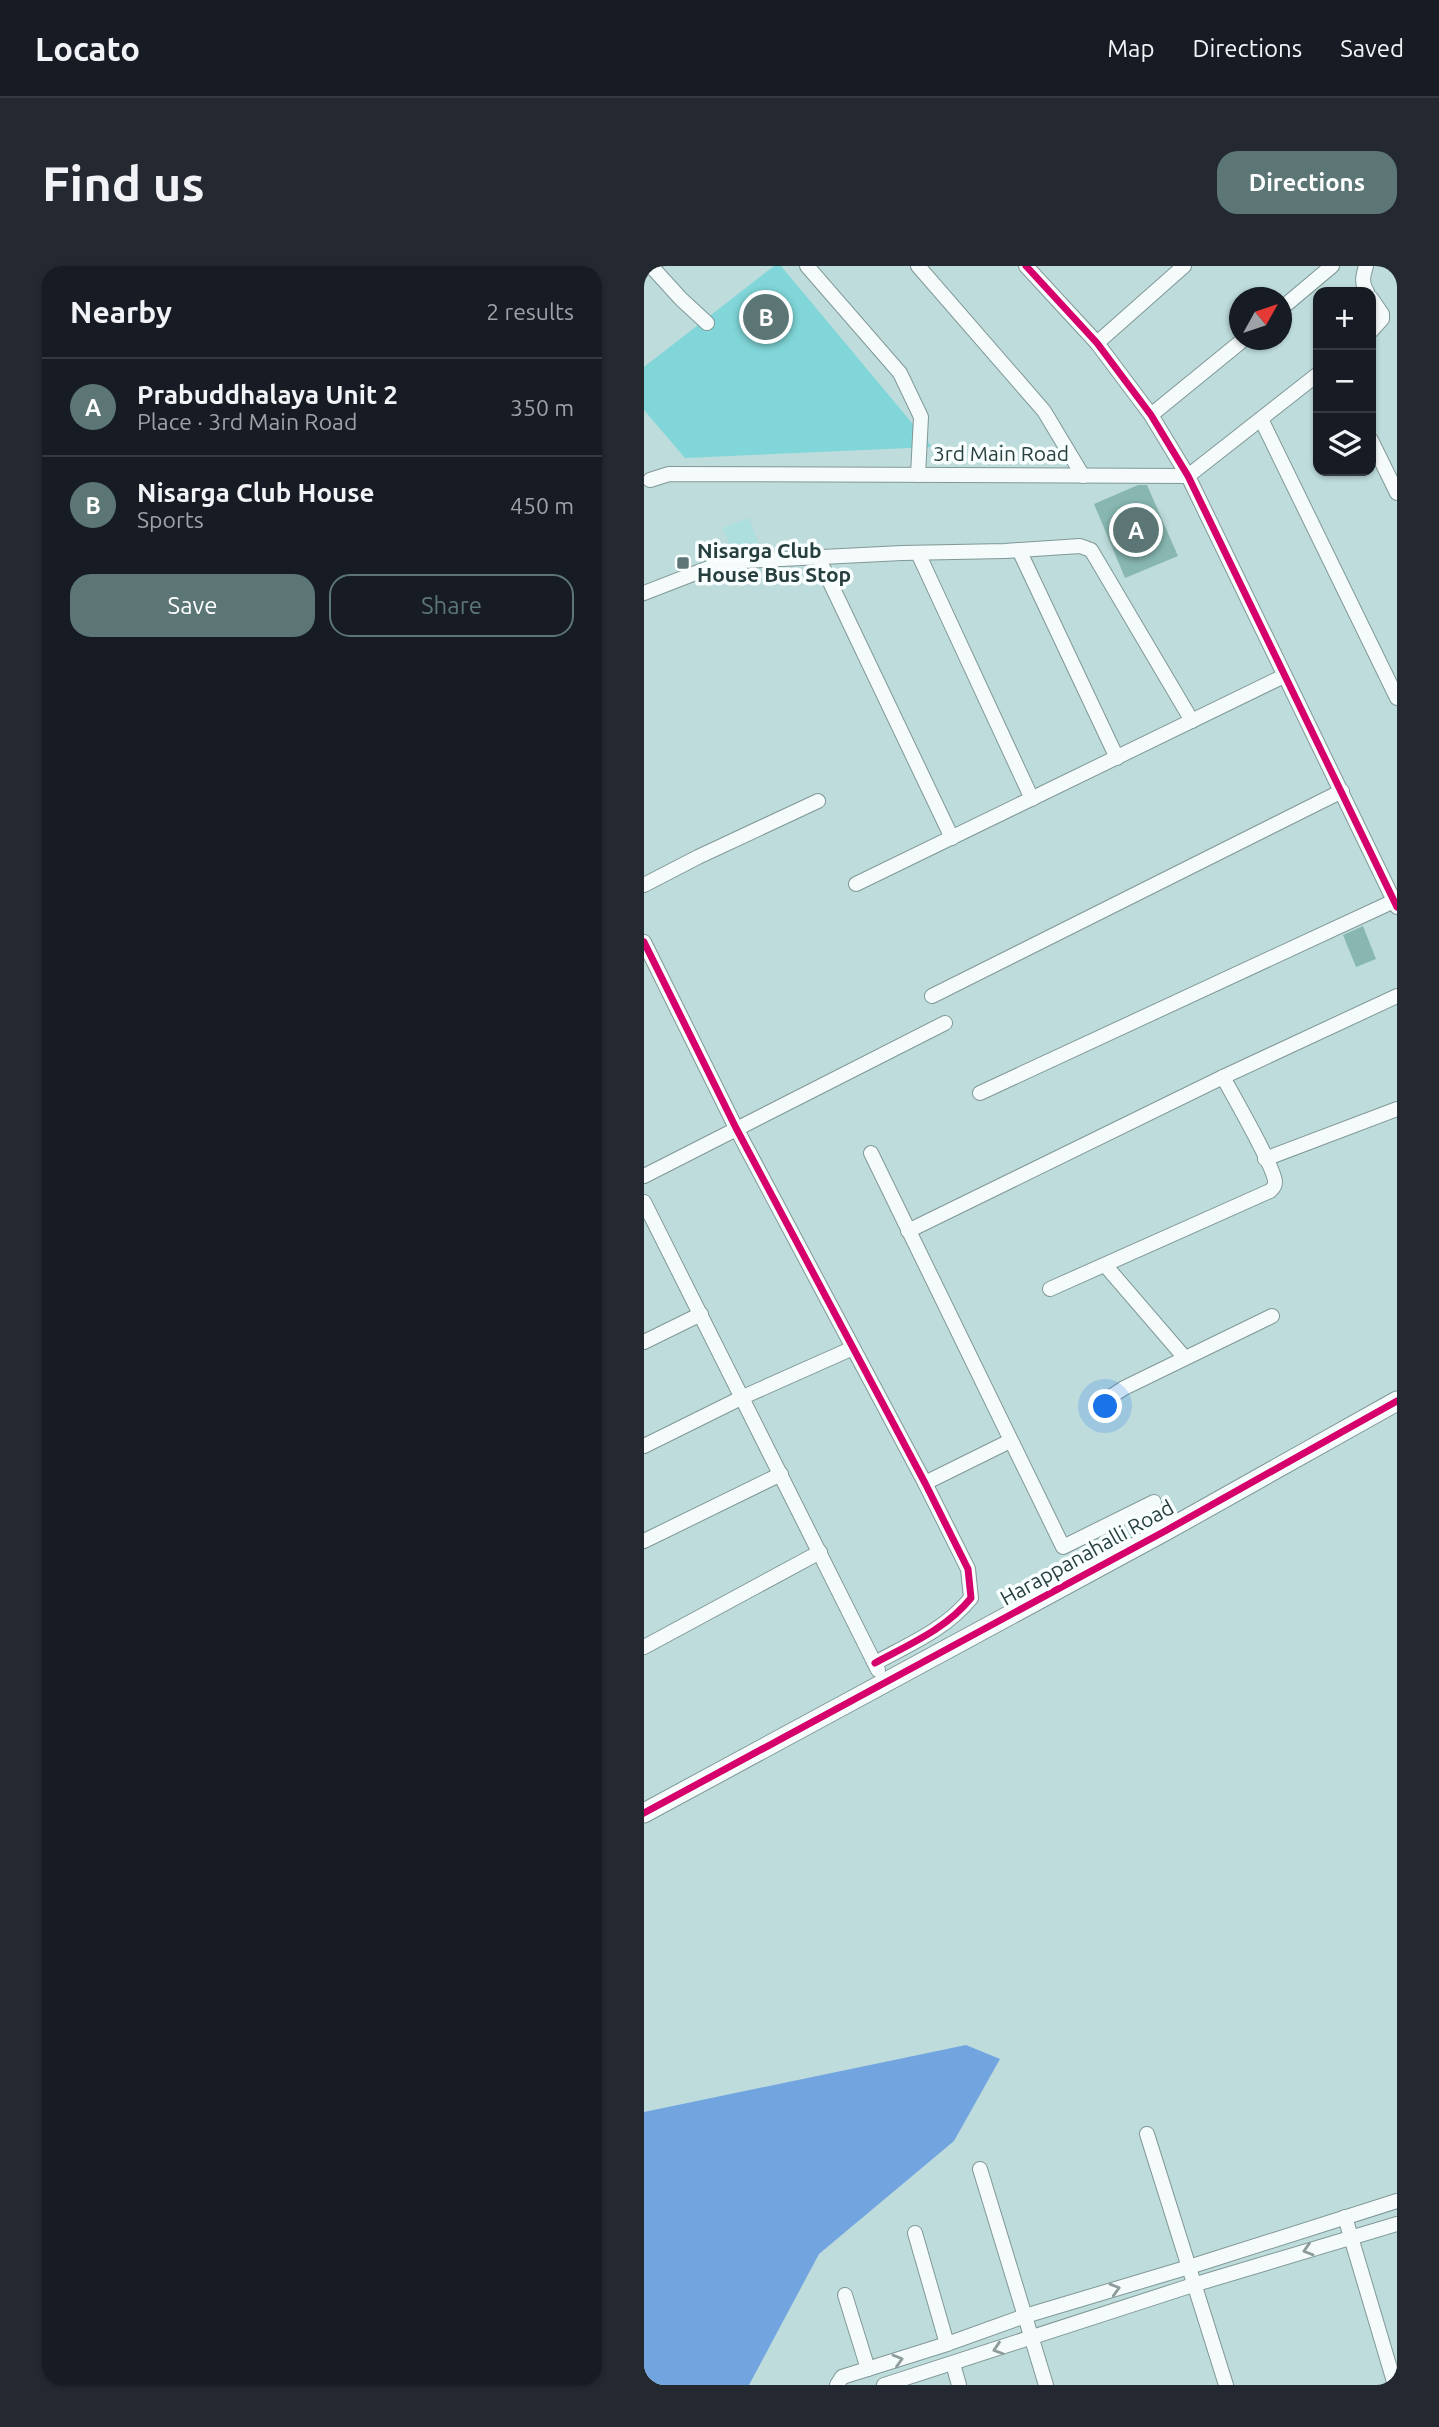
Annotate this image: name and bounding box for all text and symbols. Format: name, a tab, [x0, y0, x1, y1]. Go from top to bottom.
text: Locato	[35, 30, 140, 67]
text: Map	[1107, 35, 1154, 62]
text: Directions	[1192, 35, 1302, 62]
text: Saved	[1340, 35, 1404, 62]
button: Directions	[1217, 151, 1397, 214]
text: Find us	[42, 155, 205, 210]
north arrow	[1229, 287, 1292, 350]
map controls	[1313, 287, 1376, 476]
button: +	[1313, 287, 1376, 350]
pin: B	[743, 291, 789, 343]
text: Nearby	[70, 295, 172, 329]
text: 2 results	[486, 299, 574, 324]
button: −	[1313, 350, 1376, 413]
text: Prabuddhalaya Unit 2	[137, 380, 398, 409]
text: A	[85, 395, 101, 420]
text: 350 m	[510, 395, 574, 420]
text: Place · 3rd Main Road	[137, 409, 357, 434]
button: layers	[1313, 413, 1376, 476]
street label: 3rd Main Road	[933, 441, 1069, 465]
text: Nisarga Club House	[137, 478, 375, 507]
text: B	[85, 493, 101, 518]
text: 450 m	[510, 493, 574, 518]
pin: A	[1113, 504, 1159, 556]
text: Sports	[137, 507, 204, 532]
place label: Nisarga Club House Bus Stop	[697, 538, 851, 586]
marker: Nisarga Club House Bus Stop	[675, 555, 691, 571]
button: Save	[70, 574, 315, 637]
button: Share	[329, 574, 574, 637]
your location	[1088, 1389, 1122, 1423]
street label: Harappanahalli Road	[996, 1495, 1177, 1610]
one-way arrow	[1302, 2242, 1314, 2257]
one-way arrow	[1108, 2283, 1120, 2298]
one-way arrow	[992, 2341, 1004, 2356]
one-way arrow	[892, 2353, 904, 2368]

